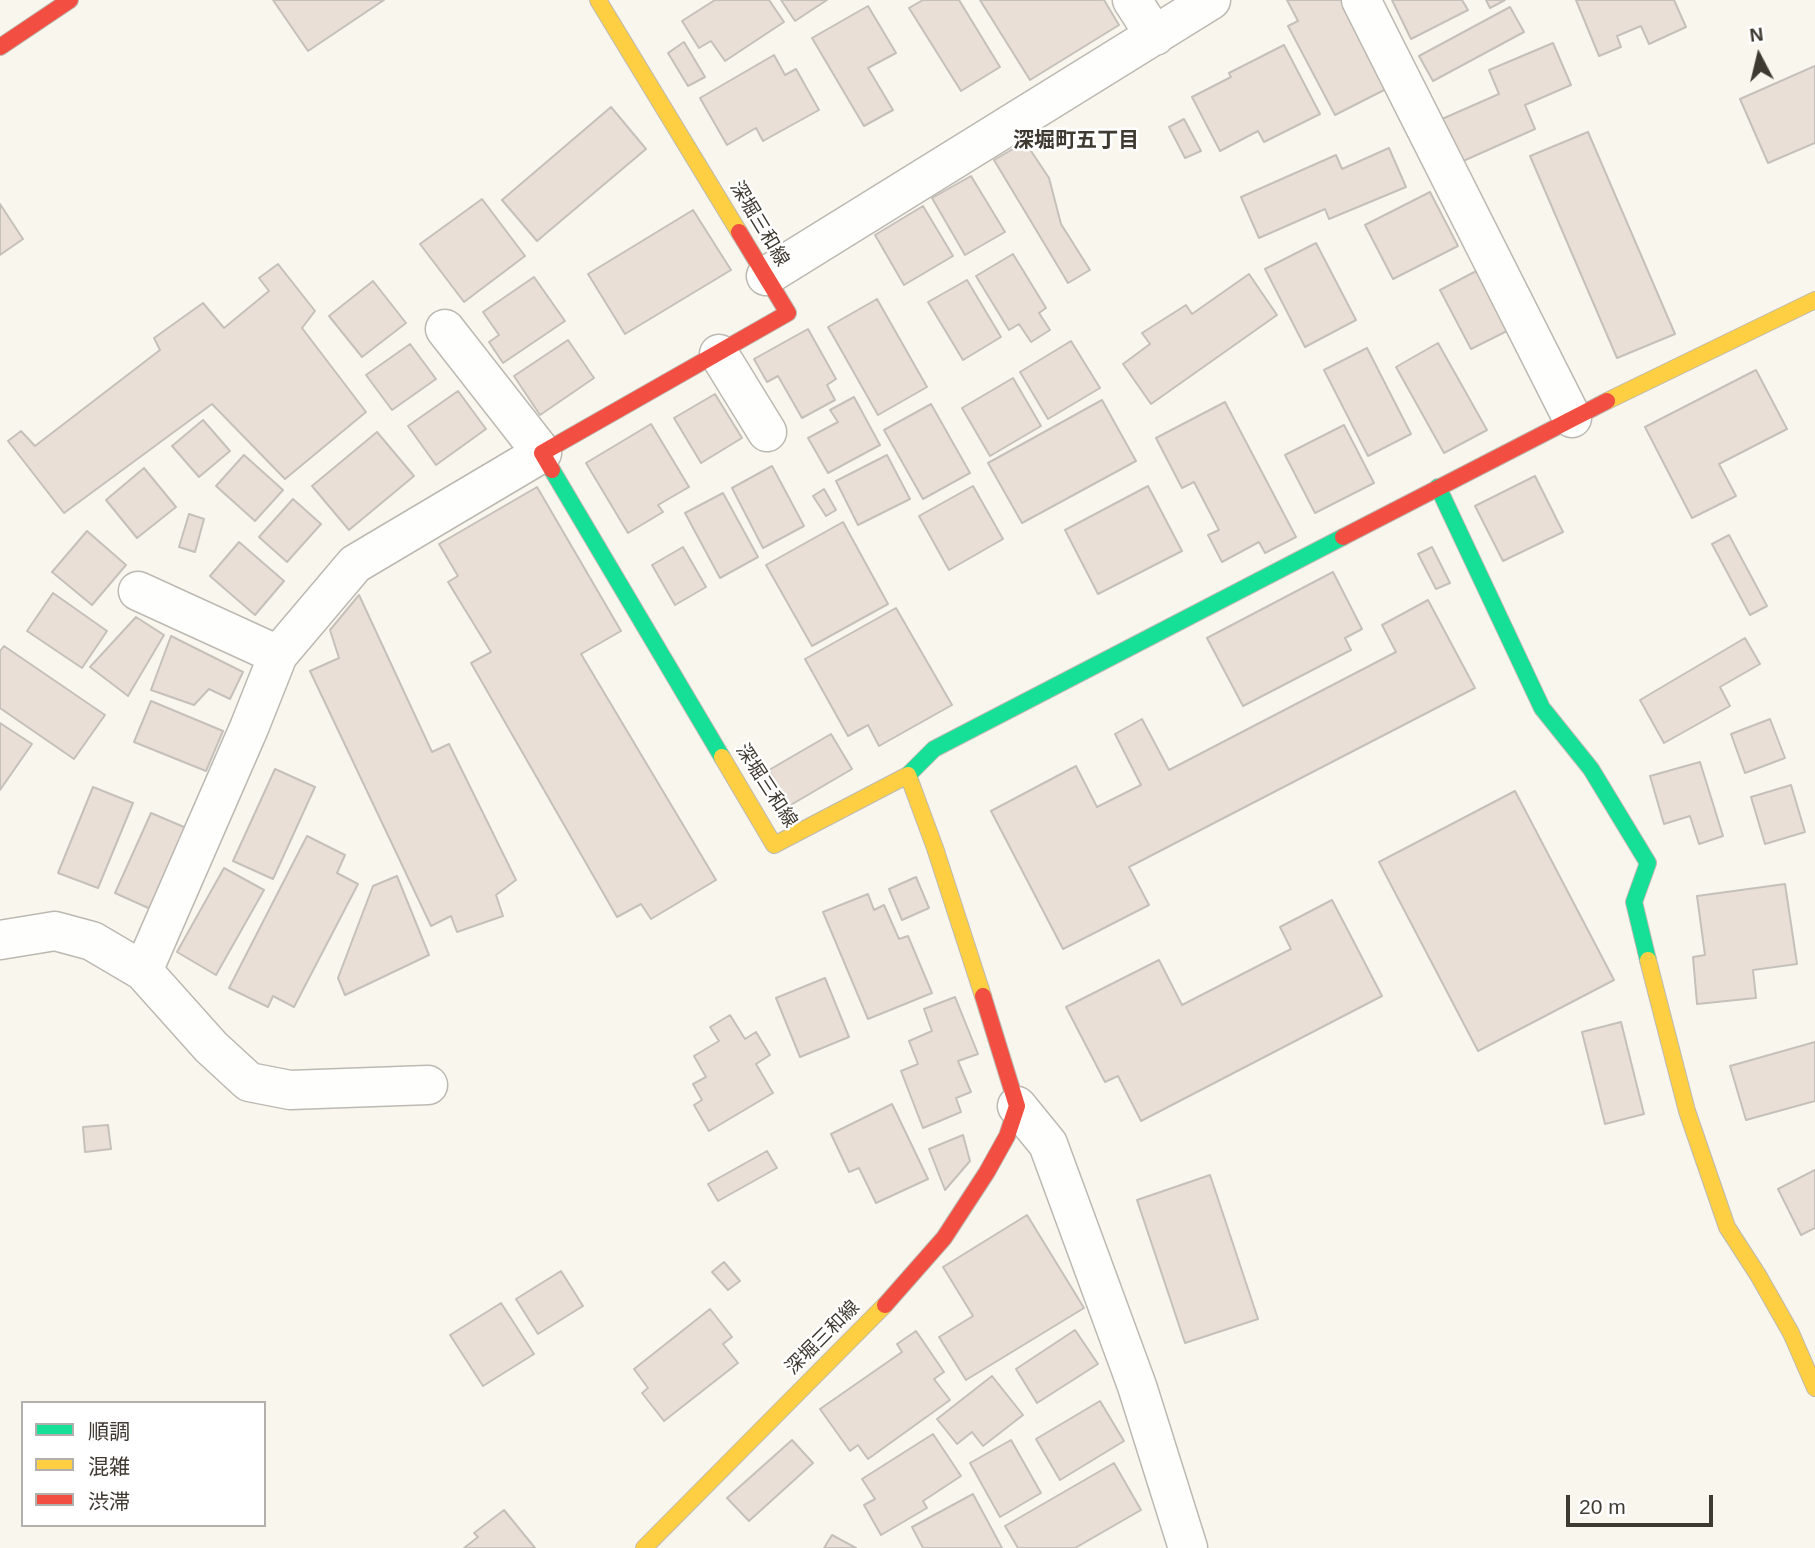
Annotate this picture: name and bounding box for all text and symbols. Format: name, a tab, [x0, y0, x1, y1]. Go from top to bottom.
north arrow	[1724, 21, 1794, 91]
text: N	[1748, 23, 1764, 46]
district label: 深堀町五丁目	[1013, 128, 1139, 154]
street label: 深堀三和線	[725, 177, 793, 271]
street label: 深堀三和線	[731, 740, 801, 832]
street label: 深堀三和線	[781, 1296, 865, 1380]
legend	[21, 1401, 266, 1527]
text: 順調	[88, 1420, 130, 1443]
text: 混雑	[88, 1455, 130, 1478]
scale bar	[1570, 1482, 1717, 1526]
text: 渋滞	[88, 1490, 130, 1513]
text: 20 m	[1579, 1495, 1626, 1518]

